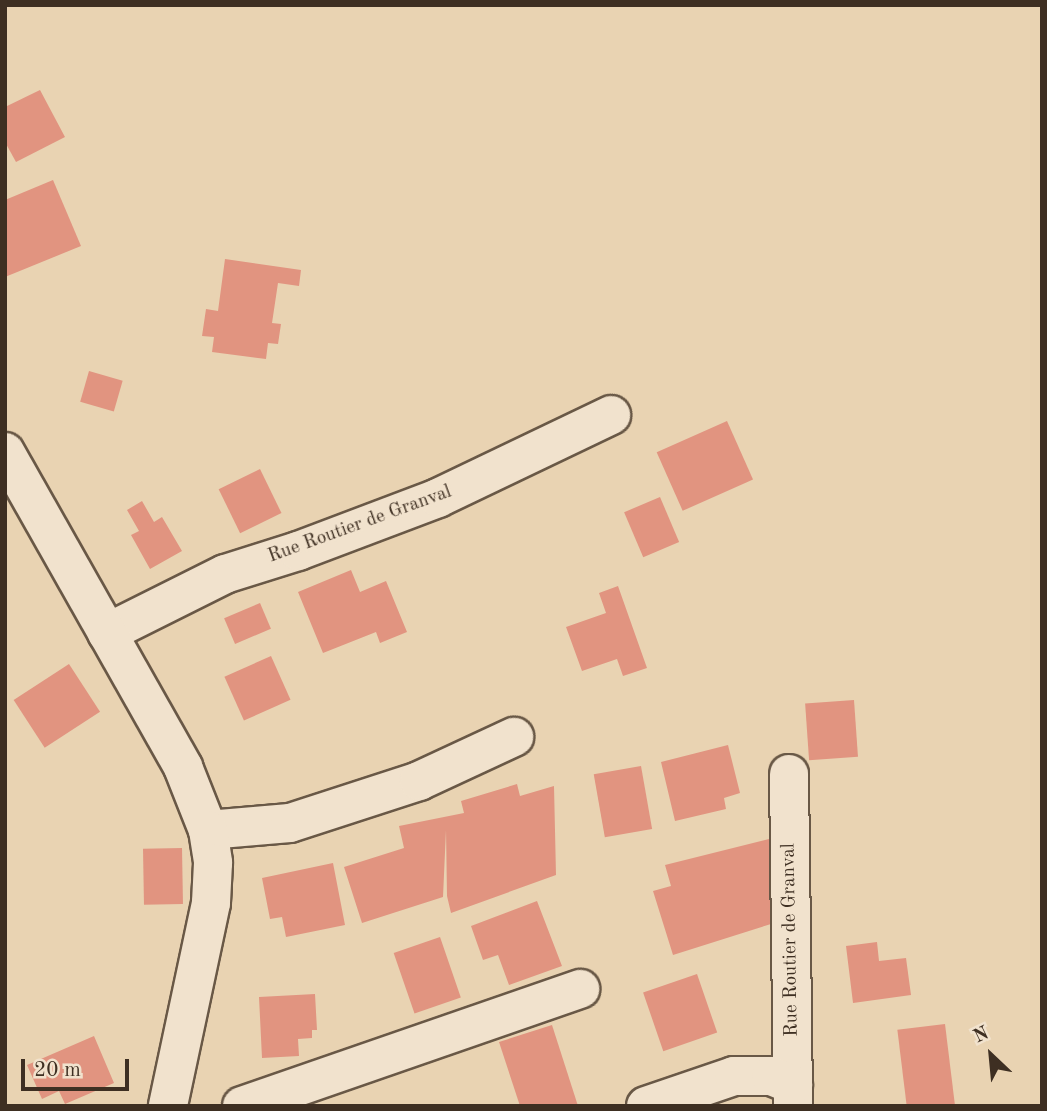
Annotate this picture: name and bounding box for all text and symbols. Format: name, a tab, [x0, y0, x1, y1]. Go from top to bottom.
street label: Rue Routier de Granval	[265, 481, 455, 569]
street label: Rue Routier de Granval	[778, 843, 804, 1037]
north arrow	[956, 1020, 1026, 1090]
text: N	[971, 1024, 992, 1047]
scale bar	[24, 1044, 133, 1088]
text: 20 m	[34, 1060, 81, 1081]

